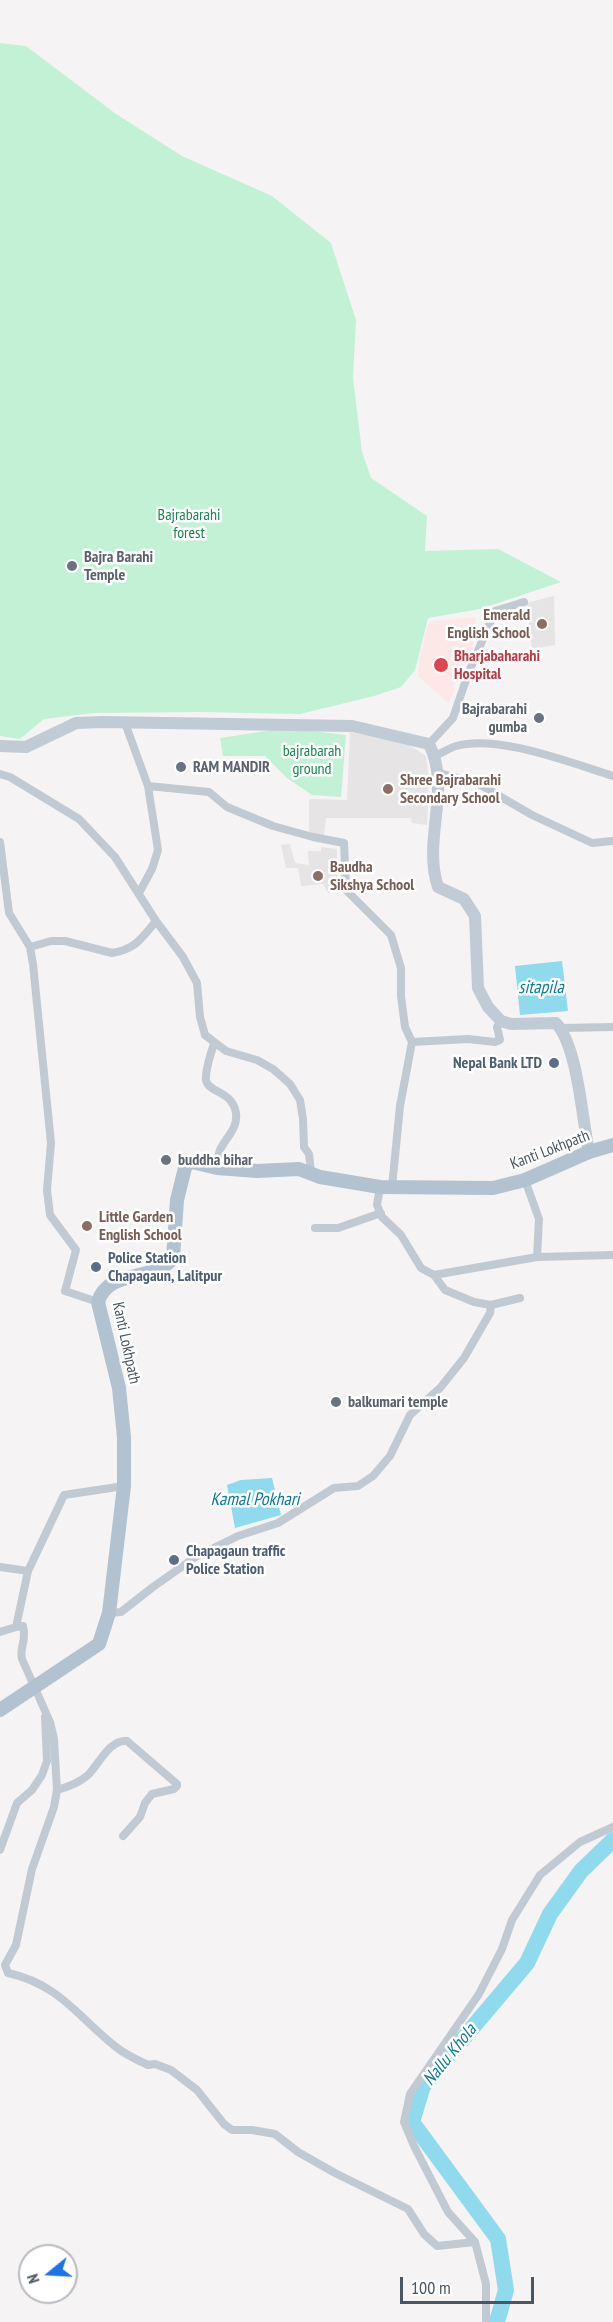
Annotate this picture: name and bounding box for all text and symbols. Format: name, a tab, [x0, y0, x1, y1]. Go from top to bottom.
park label: Bajrabarahi forest	[158, 505, 220, 543]
place label: Bajra Barahi Temple	[84, 547, 153, 585]
marker: Bajra Barahi Temple	[65, 559, 79, 573]
place label: Emerald English School	[447, 605, 530, 643]
marker: Emerald English School	[535, 617, 549, 631]
place label: Bharjabaharahi Hospital	[454, 646, 540, 684]
marker: Bharjabaharahi Hospital	[432, 656, 450, 674]
place label: Bajrabarahi gumba	[462, 699, 527, 737]
marker: Bajrabarahi gumba	[532, 711, 546, 725]
park label: bajrabarah ground	[283, 741, 341, 779]
place label: RAM MANDIR	[193, 757, 270, 777]
marker: RAM MANDIR	[174, 760, 188, 774]
place label: Shree Bajrabarahi Secondary School	[400, 770, 501, 808]
marker: Shree Bajrabarahi Secondary School	[381, 782, 395, 796]
place label: Baudha Sikshya School	[330, 857, 414, 895]
marker: Baudha Sikshya School	[311, 869, 325, 883]
water label: sitapila	[518, 977, 564, 999]
place label: Nepal Bank LTD	[453, 1053, 542, 1073]
marker: Nepal Bank LTD	[547, 1056, 561, 1070]
street label: Kanti Lokhpath	[508, 1126, 592, 1174]
place label: buddha bihar	[178, 1150, 253, 1170]
marker: buddha bihar	[159, 1153, 173, 1167]
place label: Little Garden English School	[99, 1207, 182, 1245]
marker: Little Garden English School	[80, 1219, 94, 1233]
place label: Police Station Chapagaun, Lalitpur	[108, 1248, 222, 1286]
marker: Police Station Chapagaun, Lalitpur	[89, 1260, 103, 1274]
street label: Kanti Lokhpath	[108, 1300, 144, 1386]
place label: balkumari temple	[348, 1392, 448, 1412]
marker: balkumari temple	[329, 1395, 343, 1409]
water label: Kamal Pokhari	[211, 1489, 299, 1511]
place label: Chapagaun traffic Police Station	[186, 1541, 285, 1579]
marker: Chapagaun traffic Police Station	[167, 1553, 181, 1567]
water label: Nallu Khola	[419, 2020, 481, 2090]
north arrow	[18, 2244, 78, 2304]
scale bar	[403, 2265, 536, 2303]
text: N	[22, 2272, 44, 2286]
text: 100 m	[411, 2276, 451, 2299]

